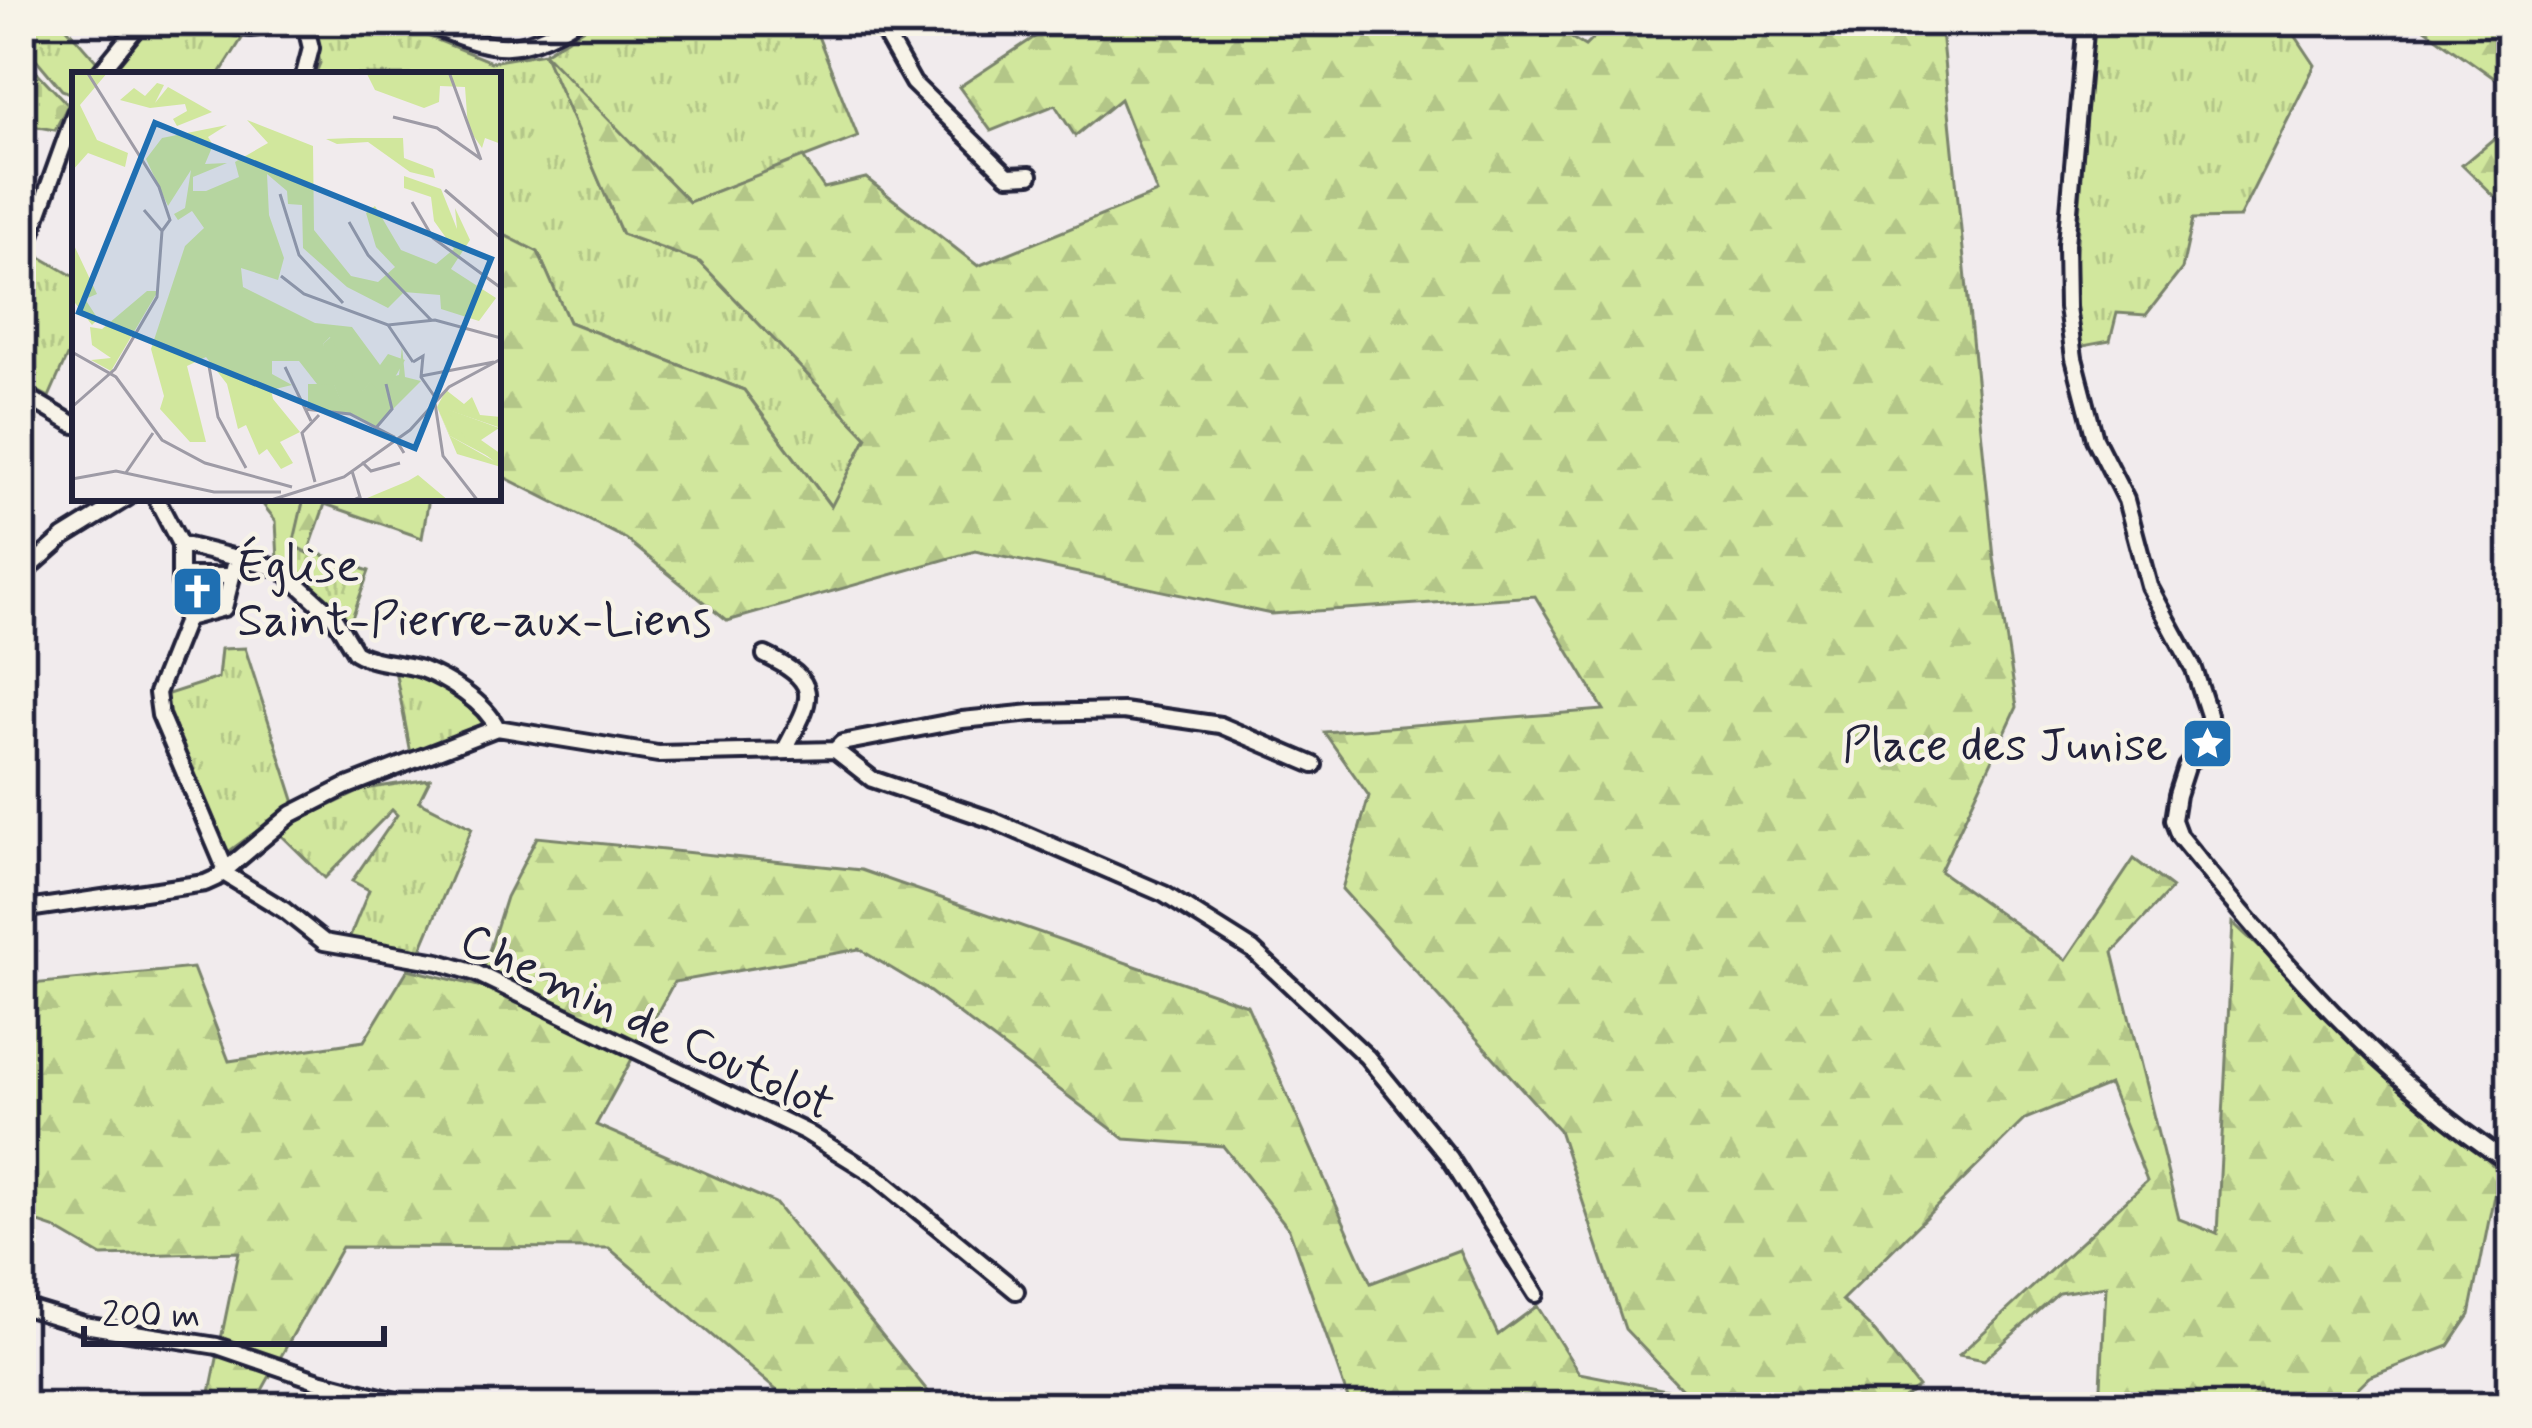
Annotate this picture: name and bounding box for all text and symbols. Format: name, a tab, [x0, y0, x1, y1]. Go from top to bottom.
inset map	[72, 72, 501, 501]
place label: Église Saint-Pierre-aux-Liens	[237, 535, 711, 653]
church icon: Église Saint-Pierre-aux-Liens	[170, 563, 226, 619]
place label: Place des Junise	[1842, 715, 2168, 778]
place icon: Place des Junise	[2179, 715, 2235, 771]
street label: Chemin de Coutolot	[449, 909, 844, 1137]
scale bar	[84, 1272, 384, 1346]
text: 200 m	[102, 1293, 200, 1340]

